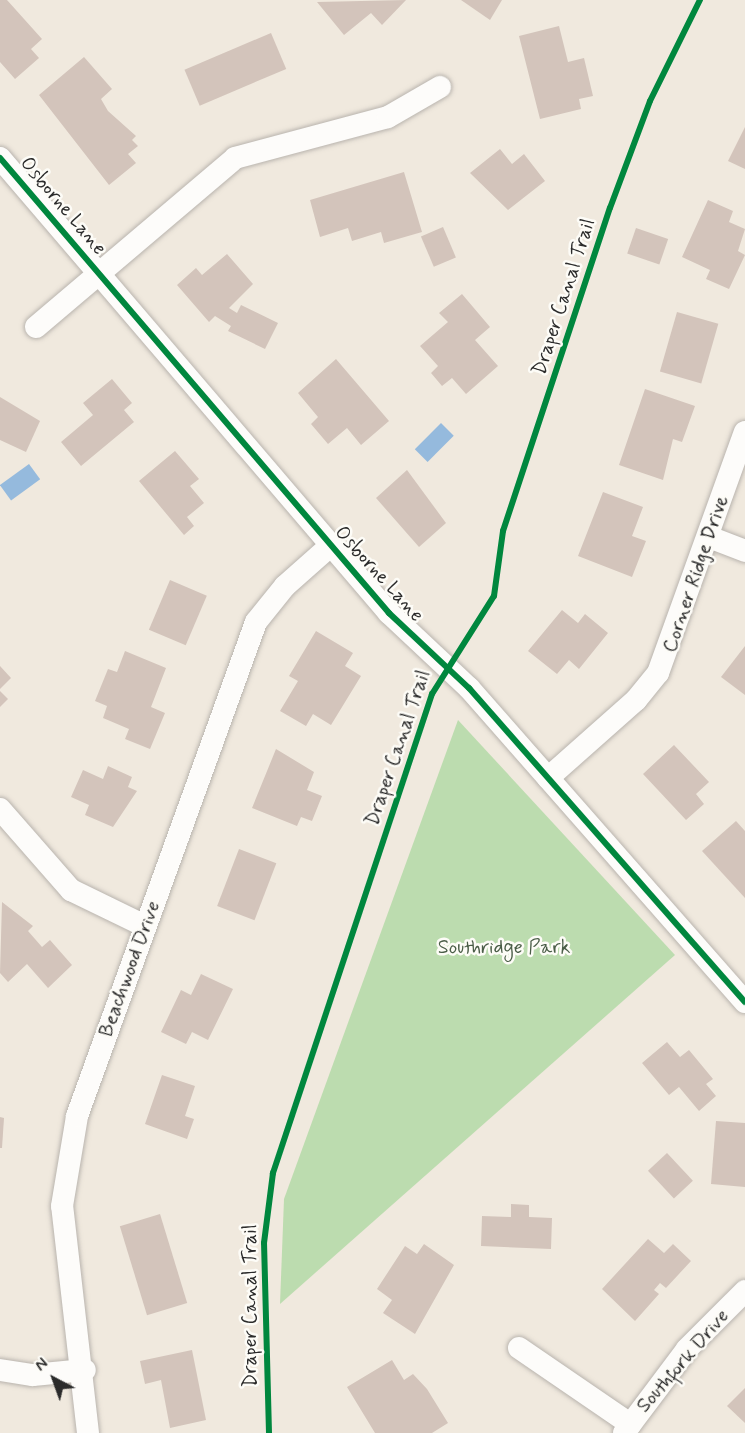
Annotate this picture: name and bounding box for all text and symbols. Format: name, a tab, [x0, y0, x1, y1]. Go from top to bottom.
street label: Osborne Lane	[16, 153, 110, 259]
street label: Draper Canal Trail	[529, 220, 599, 374]
street label: Corner Ridge Drive	[658, 493, 734, 655]
street label: Osborne Lane	[330, 522, 428, 626]
street label: Draper Canal Trail	[362, 671, 434, 825]
street label: Beachwood Drive	[95, 898, 165, 1040]
park label: Southridge Park	[439, 935, 569, 959]
street label: Draper Canal Trail	[238, 1229, 262, 1383]
street label: Southfork Drive	[632, 1305, 734, 1417]
north arrow	[24, 1349, 84, 1409]
text: N	[31, 1354, 53, 1376]

